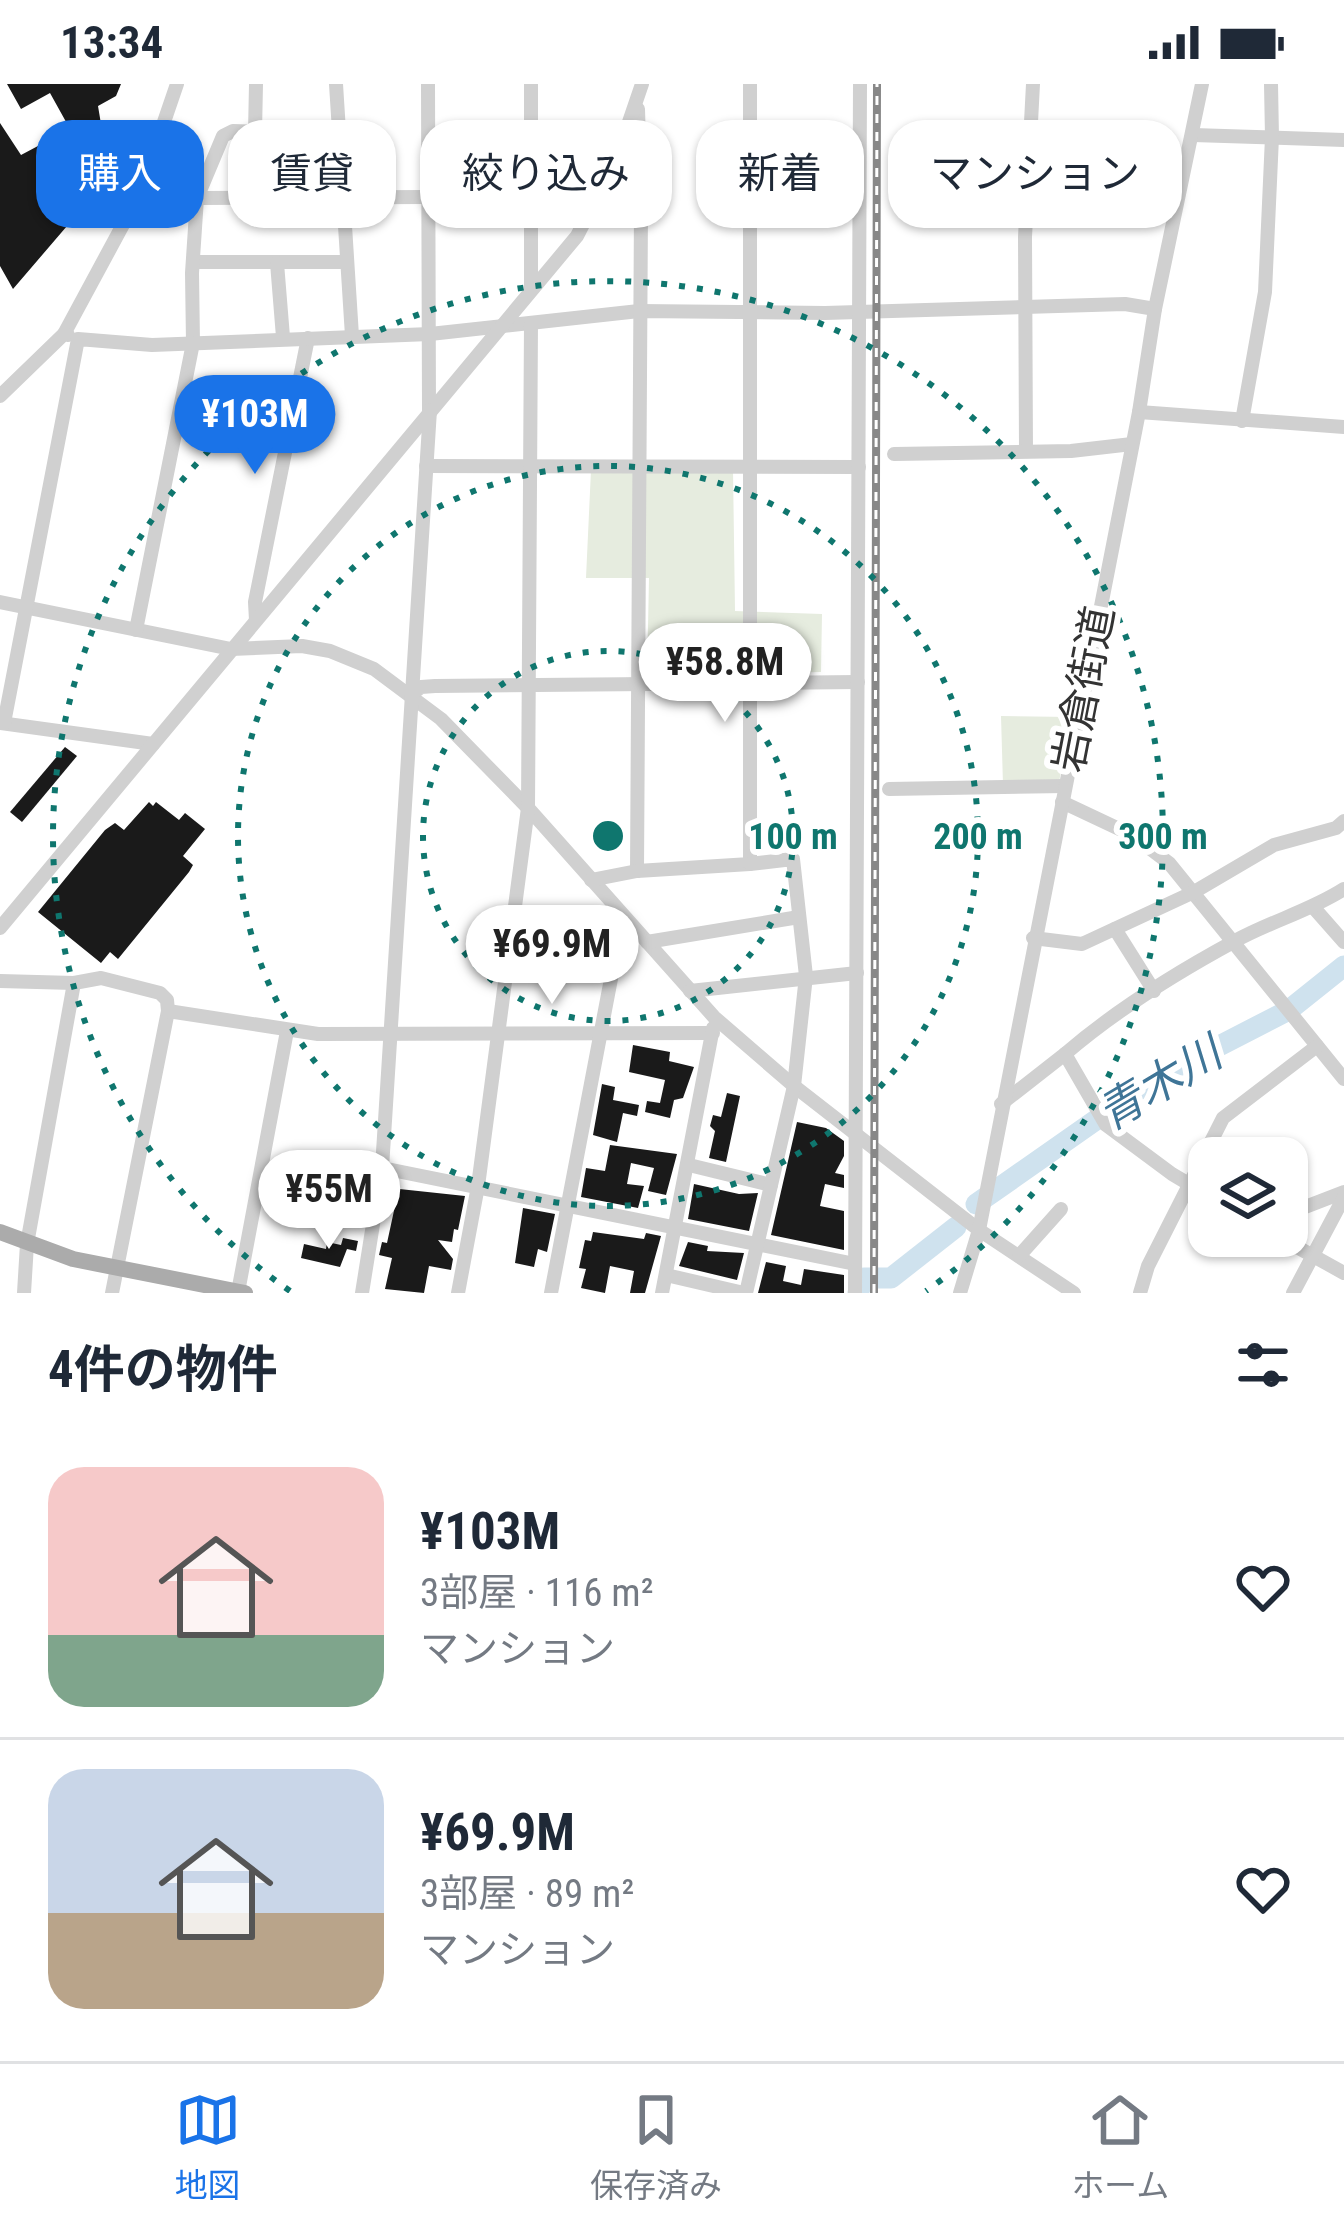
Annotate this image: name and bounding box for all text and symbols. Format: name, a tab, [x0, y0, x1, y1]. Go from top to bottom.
text: 13:34	[60, 16, 163, 69]
chip: 購入	[36, 120, 204, 228]
chip: 賃貸	[228, 120, 396, 228]
chip: 絞り込み	[420, 120, 672, 228]
chip: 新着	[696, 120, 864, 228]
chip: マンション	[888, 120, 1182, 228]
pin: ¥103M	[171, 375, 339, 477]
text: ¥103M	[201, 391, 309, 437]
street label: 岩倉街道	[1043, 602, 1124, 776]
pin: ¥58.8M	[627, 623, 823, 725]
text: ¥58.8M	[666, 639, 784, 685]
centre of rings	[587, 815, 629, 857]
text: 100 m	[748, 816, 838, 858]
text: 200 m	[933, 816, 1023, 858]
text: 300 m	[1118, 816, 1208, 858]
pin: ¥69.9M	[454, 905, 650, 1007]
text: ¥69.9M	[493, 921, 611, 967]
water label: 青木川	[1088, 1024, 1234, 1141]
map controls	[1188, 1137, 1308, 1257]
button: layers	[1188, 1137, 1308, 1257]
pin: ¥55M	[258, 1150, 400, 1252]
text: ¥55M	[285, 1166, 373, 1212]
icon: filters	[1230, 1332, 1296, 1398]
text: 4件の物件	[48, 1340, 278, 1399]
text: ¥103M	[420, 1502, 560, 1561]
icon: home	[144, 1515, 288, 1659]
icon: heart	[1230, 1554, 1296, 1620]
text: 3部屋 · 116 m²	[420, 1570, 654, 1616]
text: マンション	[420, 1626, 615, 1672]
text: ¥69.9M	[420, 1803, 575, 1862]
icon: home	[144, 1817, 288, 1961]
icon: heart	[1230, 1856, 1296, 1922]
text: 3部屋 · 89 m²	[420, 1871, 634, 1917]
text: マンション	[420, 1927, 615, 1973]
tab: 地図	[175, 2087, 241, 2207]
tab: 保存済み	[590, 2087, 722, 2207]
tab: ホーム	[1071, 2087, 1169, 2207]

